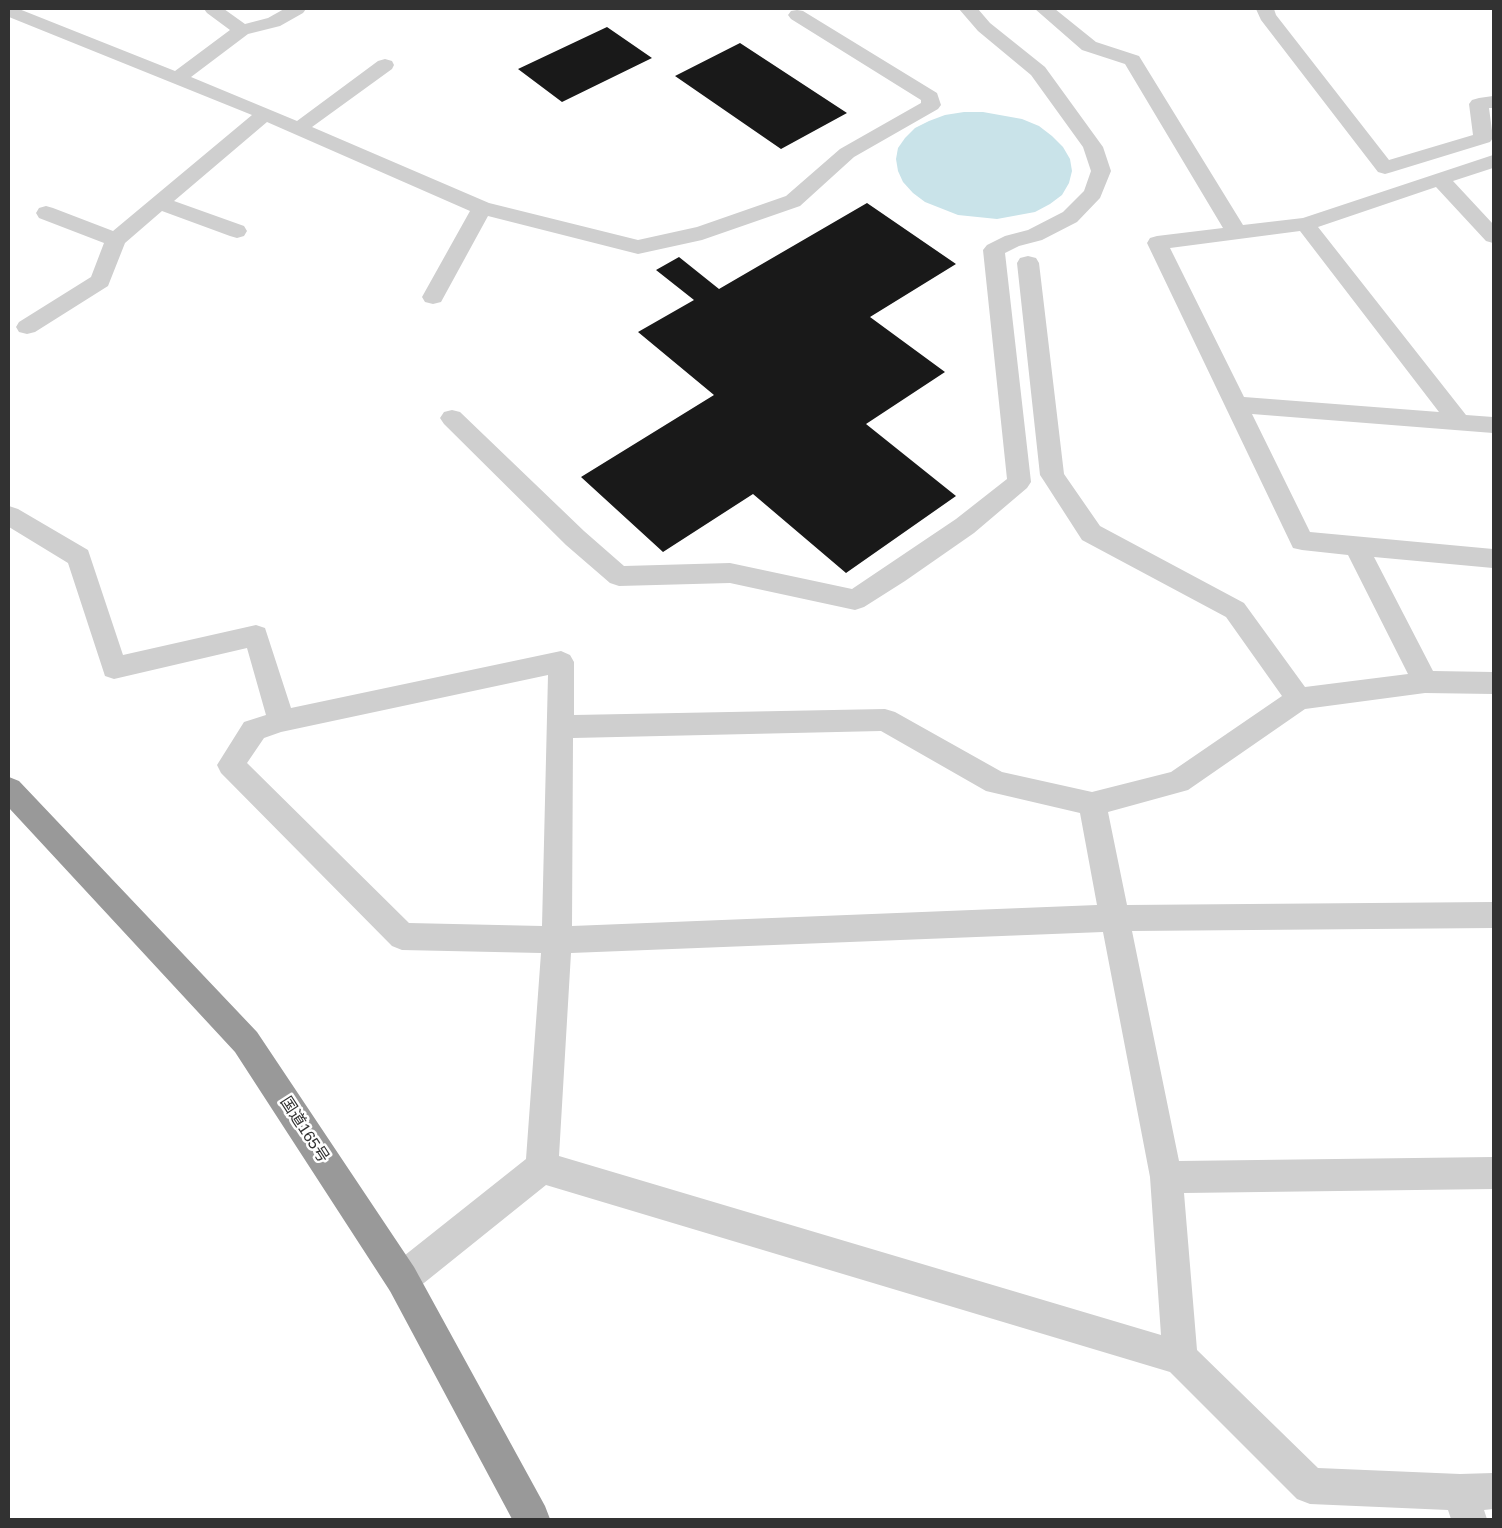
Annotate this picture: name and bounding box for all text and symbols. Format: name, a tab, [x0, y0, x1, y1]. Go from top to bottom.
street label: 国道165号	[276, 1093, 332, 1167]

